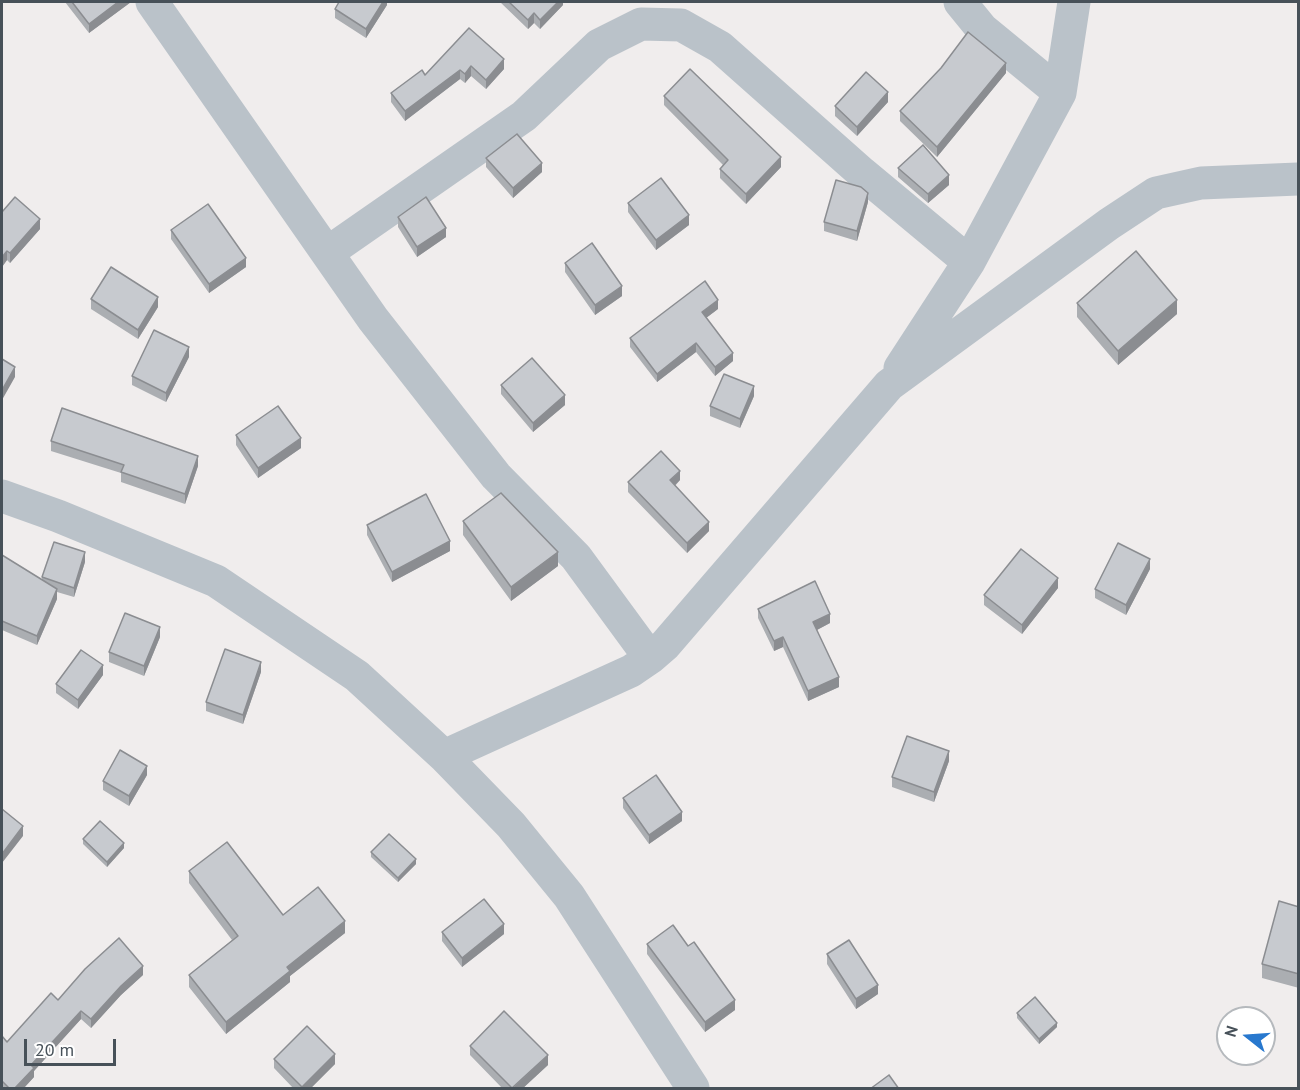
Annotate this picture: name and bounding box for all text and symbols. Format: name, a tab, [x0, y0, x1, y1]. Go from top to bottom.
north arrow	[1216, 1006, 1276, 1066]
text: N	[1220, 1023, 1242, 1039]
scale bar	[27, 1027, 118, 1065]
text: 20 m	[35, 1038, 74, 1061]

